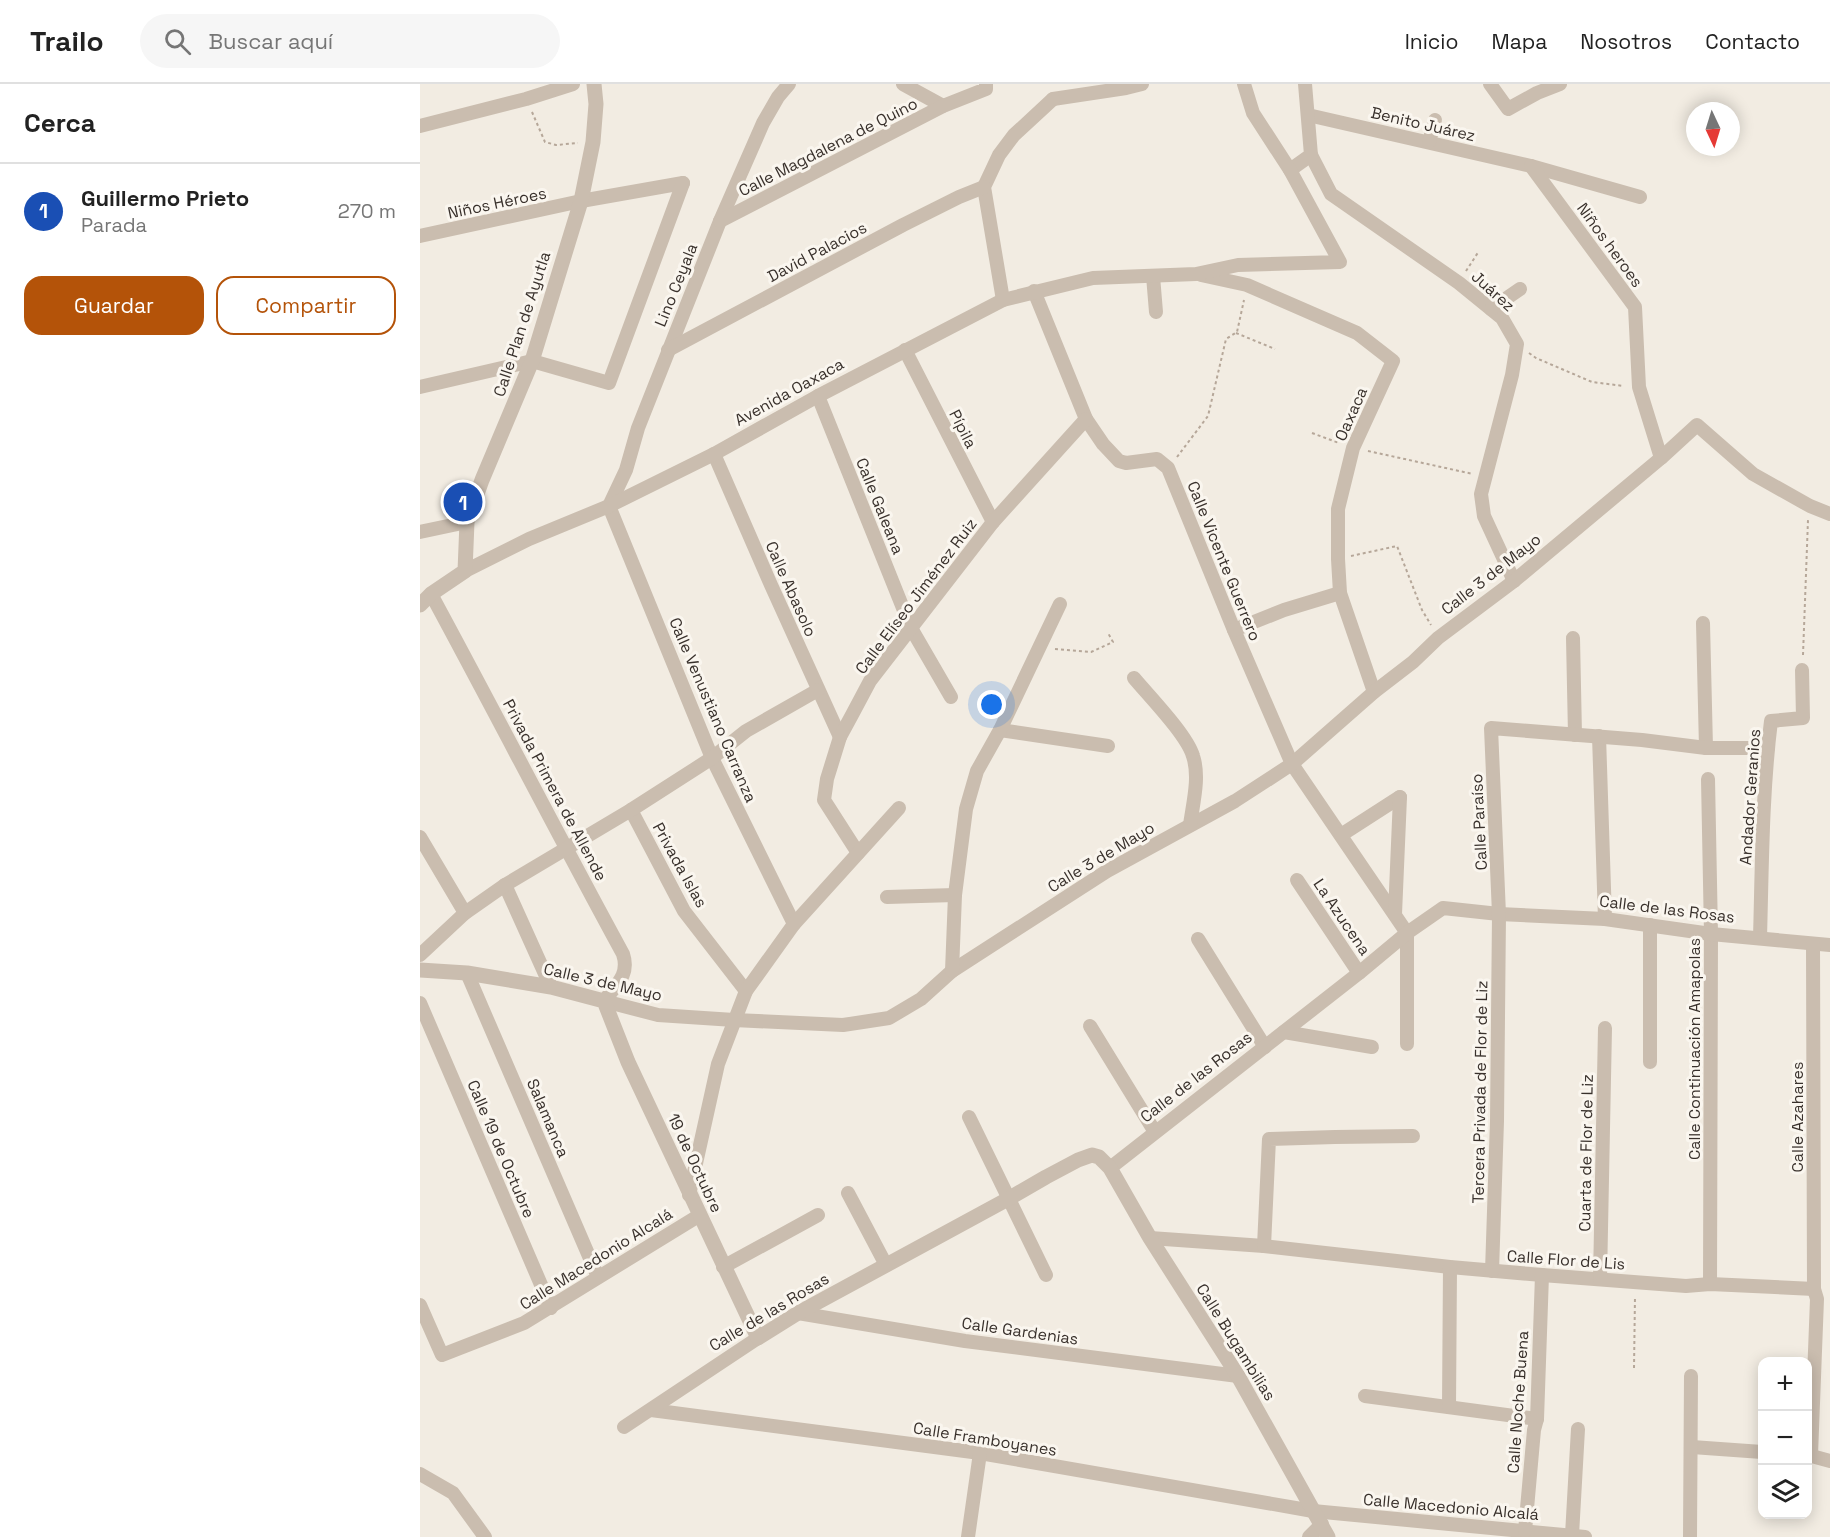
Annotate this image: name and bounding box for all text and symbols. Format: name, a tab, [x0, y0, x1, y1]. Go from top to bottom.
search box	[140, 14, 560, 68]
text: Trailo	[30, 23, 104, 59]
icon: search	[161, 25, 194, 58]
text: Buscar aquí	[209, 27, 333, 55]
text: Inicio	[1405, 28, 1459, 55]
text: Mapa	[1492, 28, 1547, 55]
text: Nosotros	[1580, 28, 1672, 55]
text: Contacto	[1705, 28, 1800, 55]
street label: Calle Magdalena de Quino	[735, 93, 921, 201]
street label: Benito Juárez	[1369, 102, 1477, 146]
north arrow	[1686, 102, 1740, 156]
text: Cerca	[24, 106, 96, 140]
street label: Niños Héroes	[446, 182, 548, 224]
text: Guillermo Prieto	[81, 184, 249, 212]
text: 1	[39, 198, 48, 224]
text: 270 m	[338, 198, 396, 224]
street label: Niños heroes	[1572, 199, 1648, 291]
text: Parada	[81, 212, 147, 238]
street label: David Palacios	[764, 217, 870, 287]
street label: Lino Ceyala	[650, 240, 702, 330]
street label: Calle Plan de Ayutla	[489, 249, 555, 399]
street label: Juárez	[1467, 266, 1519, 316]
button: Guardar	[24, 276, 204, 335]
button: Compartir	[216, 276, 396, 335]
street label: Avenida Oaxaca	[731, 353, 847, 431]
street label: Oaxaca	[1330, 384, 1372, 444]
street label: Pípila	[944, 406, 982, 452]
street label: Calle Galeana	[851, 455, 909, 557]
street label: Calle Vicente Guerrero	[1182, 478, 1266, 644]
pin: 1	[444, 480, 483, 524]
street label: Calle Elíseo Jiménez Ruiz	[850, 514, 982, 678]
street label: Calle 3 de Mayo	[1437, 528, 1545, 620]
street label: Calle Abasolo	[761, 538, 821, 640]
street label: Calle Venustiano Carranza	[664, 614, 762, 806]
your location	[977, 690, 1006, 719]
street label: Privada Primera de Allende	[498, 695, 612, 885]
street label: Andador Geranios	[1735, 728, 1765, 866]
street label: Calle Paraíso	[1466, 773, 1492, 871]
street label: Calle 3 de Mayo	[1044, 817, 1158, 897]
street label: Privada Islas	[648, 819, 712, 911]
street label: La Azucena	[1309, 875, 1375, 959]
street label: Calle de las Rosas	[1598, 890, 1736, 928]
street label: Calle Continuación Amapolas	[1684, 938, 1705, 1160]
street label: Calle 3 de Mayo	[542, 958, 664, 1006]
street label: Tercera Privada de Flor de Liz	[1468, 980, 1492, 1204]
street label: Calle de las Rosas	[1136, 1027, 1256, 1127]
street label: Calle Azahares	[1787, 1062, 1808, 1172]
street label: Cuarta de Flor de Liz	[1574, 1074, 1598, 1232]
street label: Salamanca	[522, 1075, 574, 1161]
street label: Calle 19 de Octubre	[462, 1077, 540, 1221]
street label: 19 de Octubre	[663, 1110, 727, 1216]
street label: Calle Macedonio Alcalá	[516, 1203, 676, 1315]
street label: Calle Flor de Lis	[1506, 1245, 1626, 1275]
street label: Calle de las Rosas	[705, 1268, 833, 1356]
street label: Calle Bugambilias	[1192, 1280, 1280, 1404]
street label: Calle Gardenias	[960, 1312, 1080, 1350]
street label: Calle Noche Buena	[1503, 1330, 1533, 1474]
map controls	[1758, 1357, 1812, 1519]
button: +	[1758, 1357, 1812, 1411]
button: −	[1758, 1411, 1812, 1465]
street label: Calle Framboyanes	[912, 1417, 1058, 1461]
button: layers	[1758, 1465, 1812, 1519]
street label: Calle Macedonio Alcalá	[1362, 1489, 1540, 1525]

